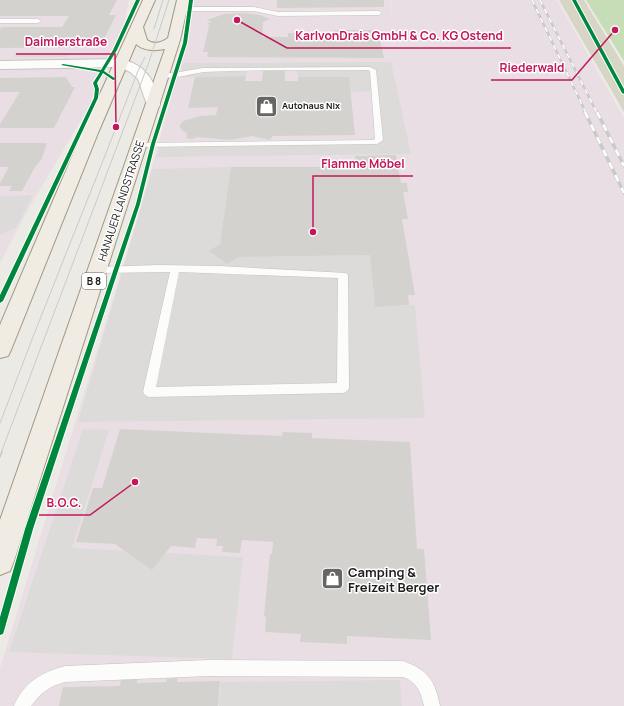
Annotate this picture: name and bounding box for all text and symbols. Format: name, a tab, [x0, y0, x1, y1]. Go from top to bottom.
callout: KarlvonDrais GmbH & Co. KG Ostend	[287, 24, 511, 48]
text: KarlvonDrais GmbH & Co. KG Ostend	[295, 27, 503, 44]
callout: Daimlerstraße	[16, 30, 115, 54]
text: Daimlerstraße	[25, 33, 107, 50]
callout: Riederwald	[491, 56, 572, 80]
text: Riederwald	[500, 59, 564, 76]
shop icon: Autohaus Nix	[254, 93, 280, 119]
place label: Autohaus Nix	[282, 99, 340, 112]
street label: HANAUER LANDSTRASSE	[94, 138, 147, 263]
callout: Flamme Möbel	[313, 152, 413, 176]
text: Flamme Möbel	[321, 155, 405, 172]
road number: B 8	[82, 273, 106, 289]
callout: B.O.C.	[39, 491, 90, 515]
text: B.O.C.	[47, 494, 81, 511]
place label: Camping & Freizeit Berger	[348, 563, 439, 596]
shop icon: Camping & Freizeit Berger	[320, 566, 346, 592]

